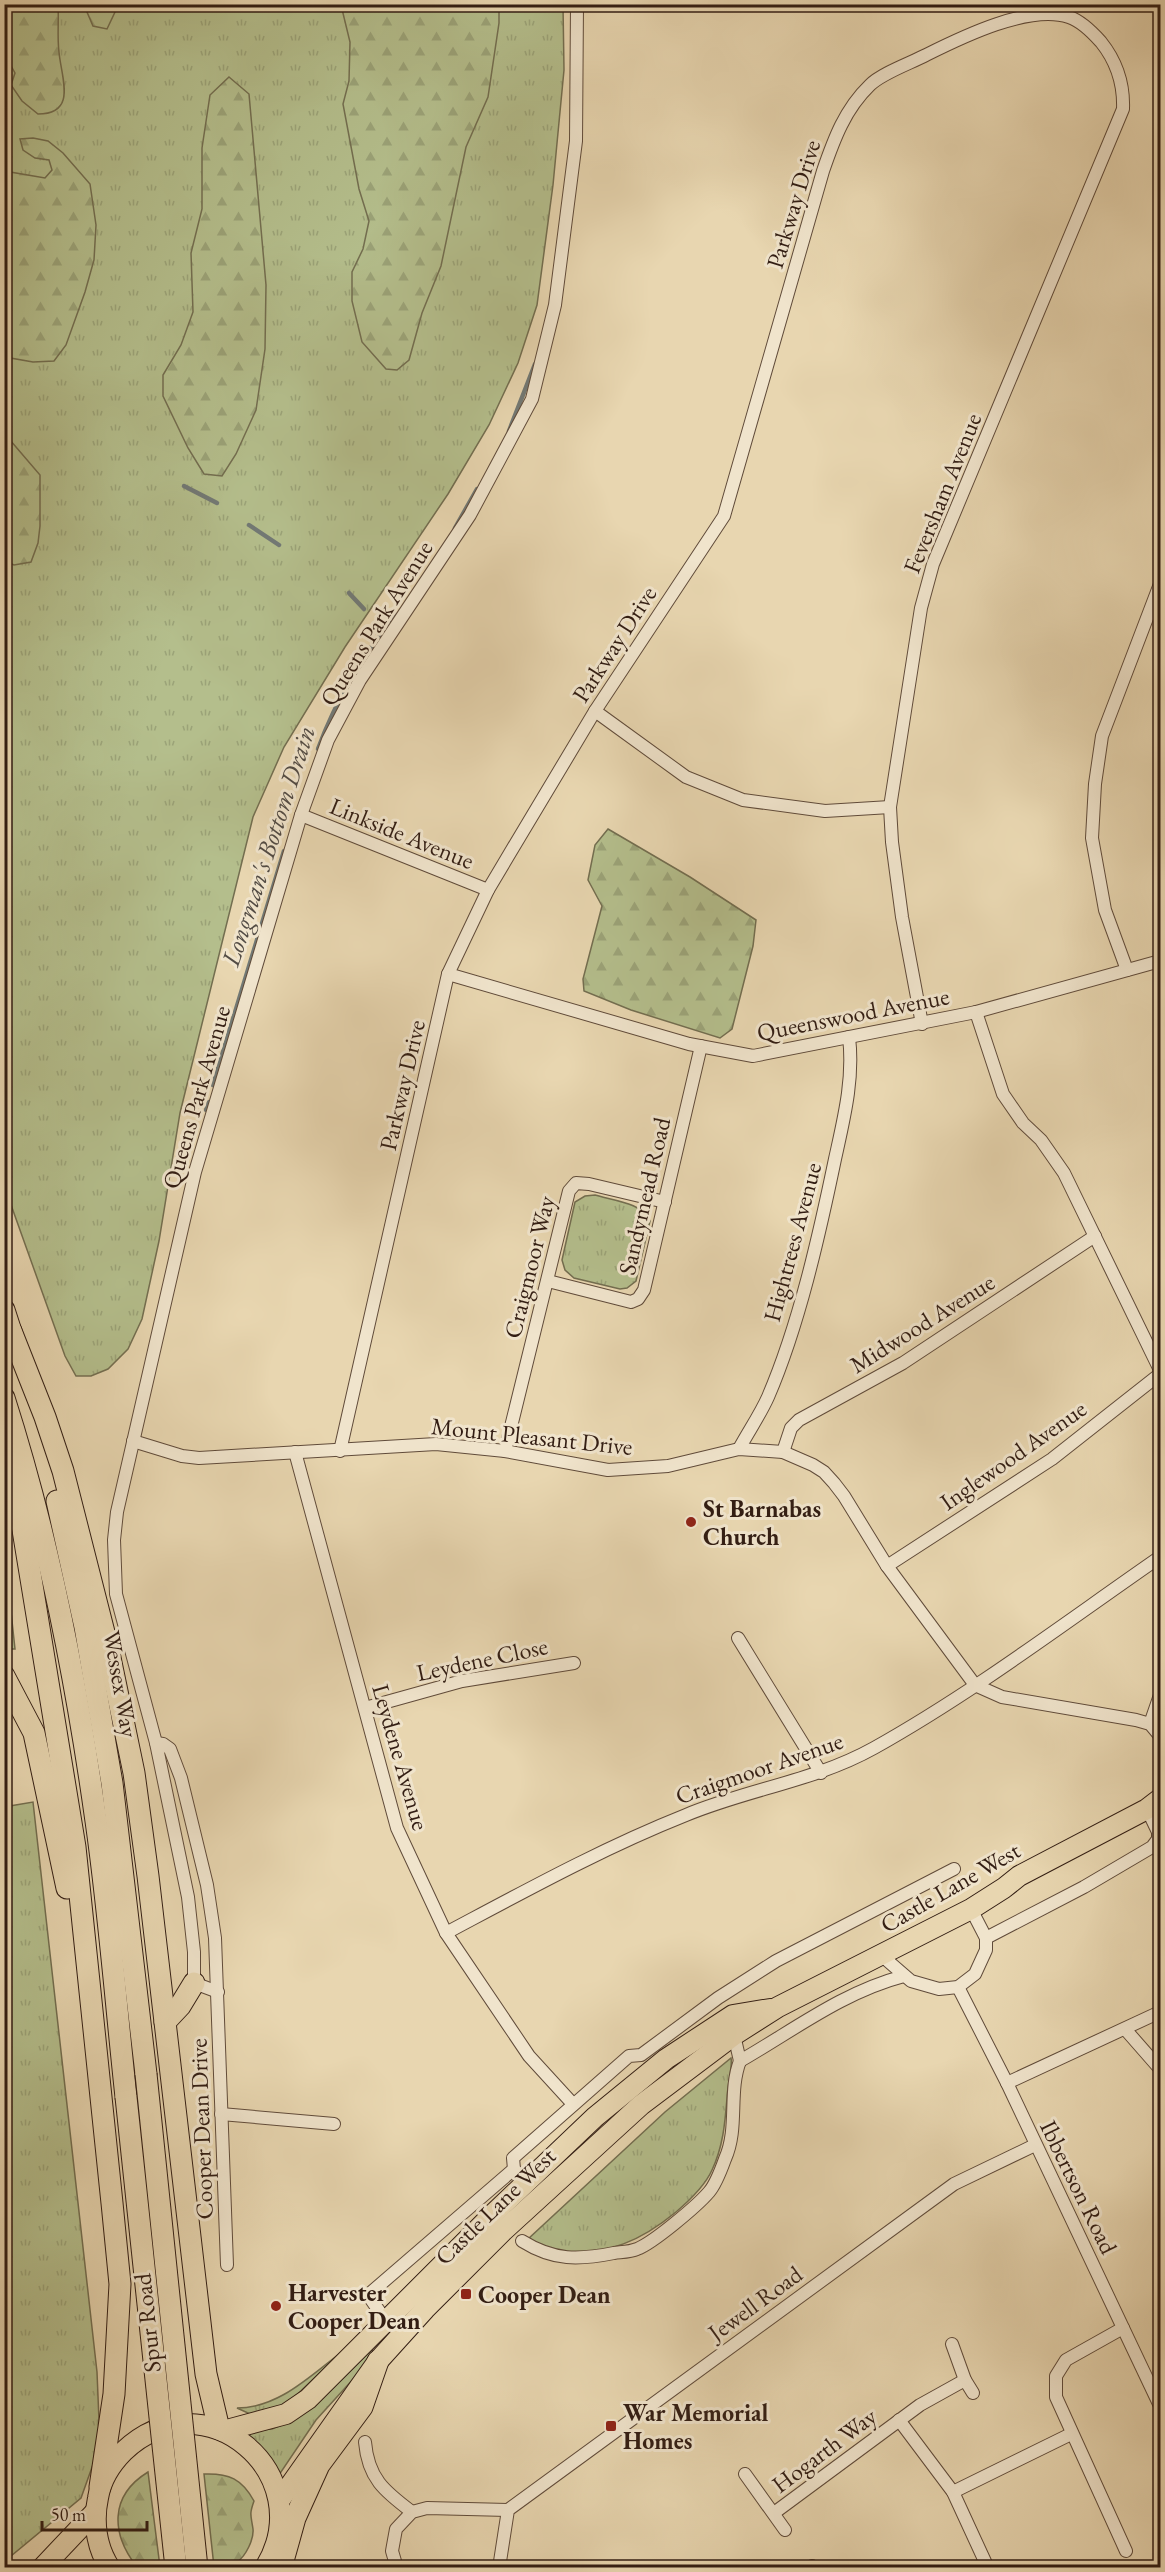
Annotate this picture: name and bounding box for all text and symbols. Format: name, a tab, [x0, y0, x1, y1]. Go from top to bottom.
street label: Parkway Drive	[759, 136, 827, 272]
street label: Feversham Avenue	[896, 408, 988, 578]
street label: Queens Park Avenue	[313, 535, 439, 711]
street label: Parkway Drive	[565, 580, 663, 708]
water label: Longman's Bottom Drain	[213, 722, 323, 971]
street label: Linkside Avenue	[325, 790, 479, 876]
street label: Queenswood Avenue	[754, 980, 952, 1048]
street label: Queens Park Avenue	[155, 1002, 237, 1192]
street label: Parkway Drive	[372, 1017, 432, 1153]
street label: Sandymead Road	[611, 1113, 677, 1278]
street label: Hightrees Avenue	[756, 1159, 828, 1325]
street label: Craigmoor Way	[496, 1192, 562, 1341]
street label: Midwood Avenue	[844, 1266, 1000, 1380]
street label: Inglewood Avenue	[934, 1393, 1092, 1517]
street label: Mount Pleasant Drive	[430, 1410, 634, 1462]
place label: St Barnabas Church	[703, 1493, 821, 1552]
marker: St Barnabas Church	[684, 1515, 698, 1529]
street label: Wessex Way	[96, 1628, 146, 1740]
street label: Leydene Close	[414, 1630, 550, 1688]
street label: Leydene Avenue	[365, 1680, 437, 1834]
street label: Craigmoor Avenue	[671, 1725, 847, 1811]
street label: Castle Lane West	[874, 1834, 1026, 1940]
street label: Cooper Dean Drive	[182, 2038, 220, 2220]
street label: Ibbertson Road	[1033, 2115, 1125, 2260]
street label: Castle Lane West	[428, 2140, 562, 2272]
street label: Jewell Road	[700, 2258, 809, 2349]
street label: Spur Road	[126, 2271, 168, 2374]
place label: Harvester Cooper Dean	[288, 2277, 421, 2336]
place label: Cooper Dean	[478, 2279, 611, 2310]
marker: Cooper Dean	[459, 2287, 473, 2301]
marker: Harvester Cooper Dean	[269, 2299, 283, 2313]
place label: War Memorial Homes	[623, 2397, 769, 2456]
street label: Hogarth Way	[765, 2400, 883, 2500]
marker: War Memorial Homes	[604, 2419, 618, 2433]
scale bar	[42, 2494, 147, 2532]
text: 50 m	[51, 2503, 86, 2526]

